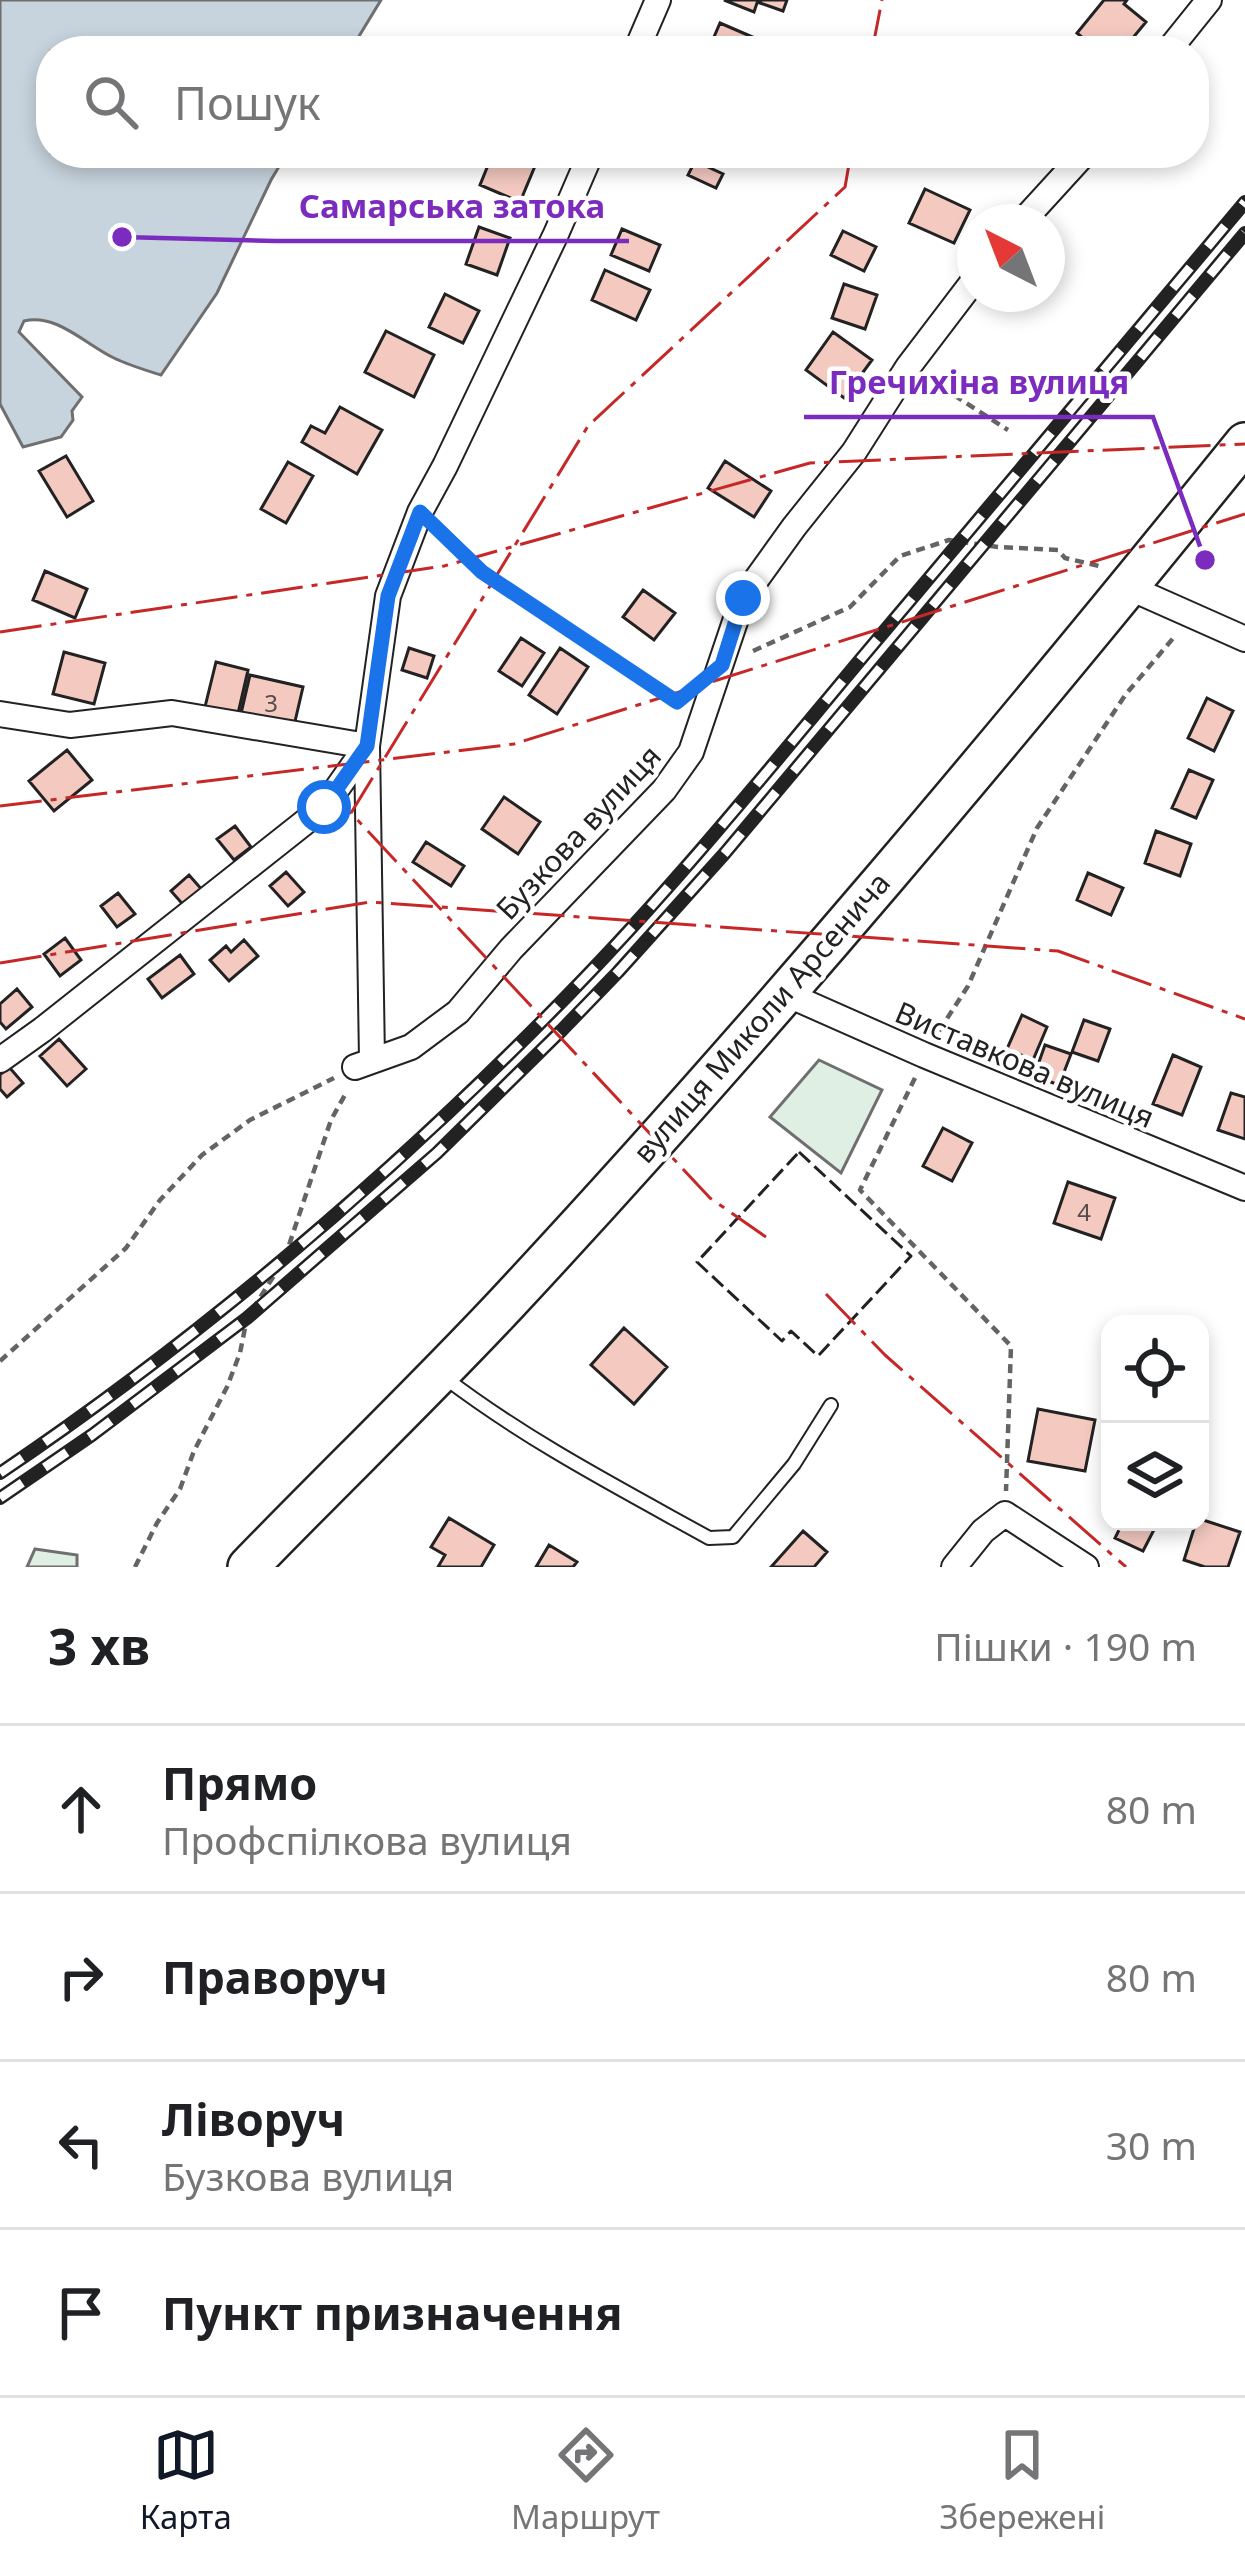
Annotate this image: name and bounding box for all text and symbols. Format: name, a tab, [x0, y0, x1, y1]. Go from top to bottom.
search box	[36, 36, 1209, 168]
icon: search	[78, 69, 144, 135]
text: Пошук	[174, 72, 321, 133]
callout: Самарська затока	[275, 172, 629, 241]
text: Самарська затока	[299, 183, 605, 228]
north arrow	[957, 204, 1065, 312]
callout: Гречихіна вулиця	[804, 348, 1153, 417]
text: Гречихіна вулиця	[829, 359, 1129, 404]
route end	[716, 571, 770, 625]
house number: 3	[264, 686, 278, 719]
street label: Бузкова вулиця	[486, 736, 670, 928]
route start	[297, 780, 351, 834]
street label: вулиця Миколи Арсенича	[623, 863, 899, 1171]
street label: Виставкова вулиця	[889, 991, 1161, 1137]
house number: 4	[1077, 1195, 1091, 1228]
map controls	[1101, 1315, 1209, 1531]
button: locate	[1101, 1315, 1209, 1423]
button: layers	[1101, 1423, 1209, 1531]
text: 3 хв	[48, 1610, 150, 1680]
text: Пішки · 190 m	[934, 1619, 1197, 1672]
text: Прямо	[162, 1752, 317, 1813]
icon: ahead	[48, 1776, 114, 1842]
text: 80 m	[1106, 1782, 1197, 1835]
text: Профспілкова вулиця	[162, 1813, 572, 1866]
icon: right	[48, 1944, 114, 2010]
text: Праворуч	[162, 1946, 388, 2007]
text: 80 m	[1106, 1950, 1197, 2003]
text: Ліворуч	[162, 2088, 345, 2149]
icon: left	[48, 2112, 114, 2178]
text: 30 m	[1106, 2118, 1197, 2171]
text: Бузкова вулиця	[162, 2149, 454, 2202]
icon: arrive	[48, 2280, 114, 2346]
text: Пункт призначення	[162, 2282, 623, 2343]
tab: Карта	[140, 2422, 232, 2539]
tab: Маршрут	[511, 2422, 660, 2539]
tab: Збережені	[939, 2422, 1105, 2539]

